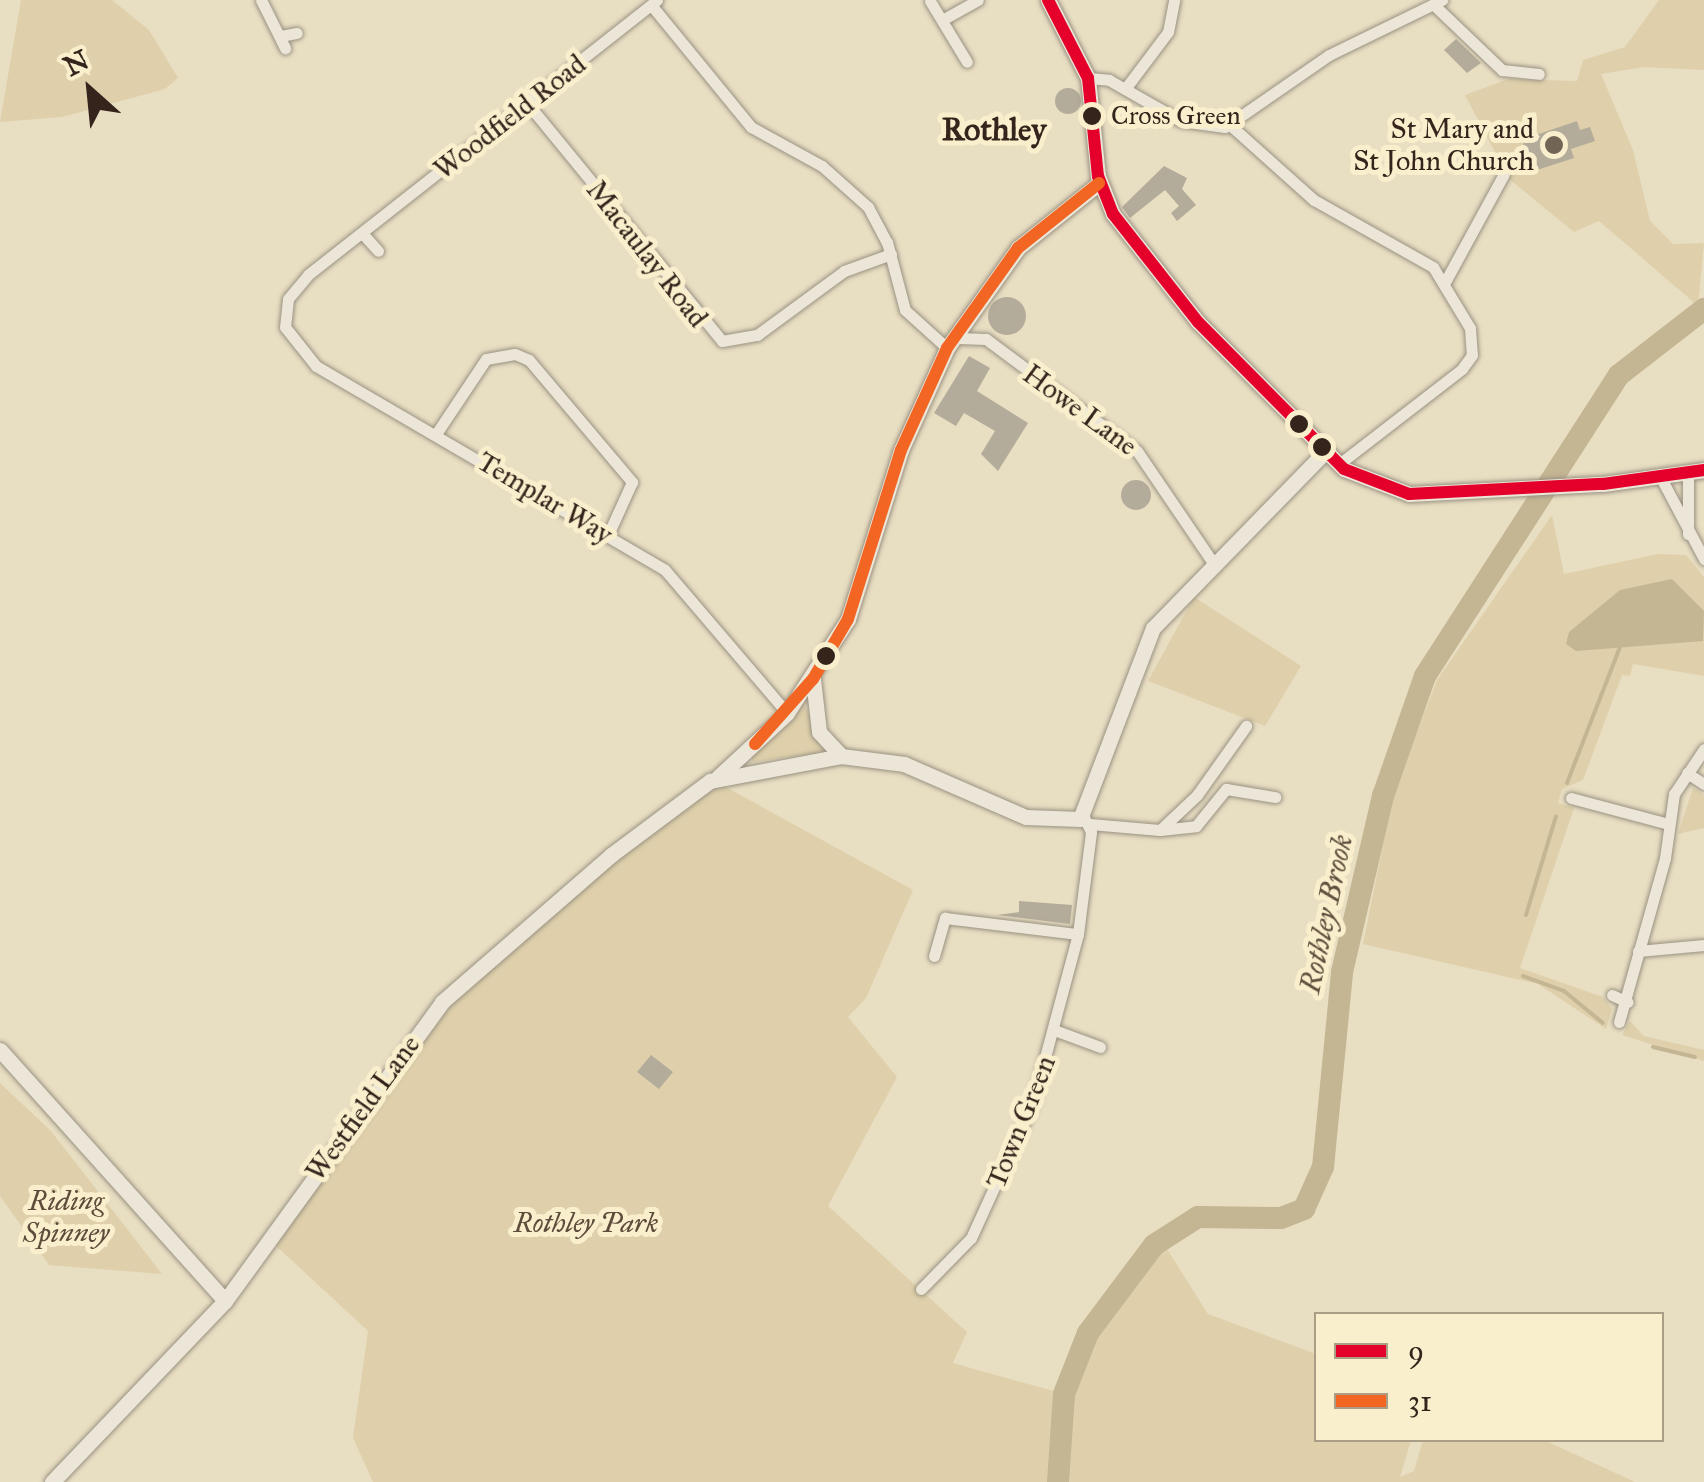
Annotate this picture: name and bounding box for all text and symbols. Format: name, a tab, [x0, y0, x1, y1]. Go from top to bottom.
north arrow	[40, 40, 140, 140]
text: N	[58, 42, 95, 84]
street label: Woodfield Road	[427, 47, 593, 187]
place label: Cross Green	[1111, 100, 1241, 132]
marker: Cross Green	[1082, 106, 1102, 126]
district label: Rothley	[942, 111, 1046, 149]
place label: St Mary and St John Church	[1353, 112, 1534, 178]
marker: St Mary and St John Church	[1543, 134, 1565, 156]
street label: Macaulay Road	[579, 174, 715, 334]
street label: Howe Lane	[1016, 357, 1144, 463]
unlabelled marker	[1289, 414, 1309, 434]
unlabelled marker	[1312, 437, 1332, 457]
street label: Templar Way	[471, 445, 619, 551]
unlabelled marker	[816, 646, 836, 666]
water label: Rothley Brook	[1292, 832, 1360, 996]
street label: Westfield Lane	[299, 1029, 427, 1187]
street label: Town Green	[979, 1051, 1063, 1193]
park label: Riding Spinney	[23, 1184, 109, 1250]
park label: Rothley Park	[514, 1206, 658, 1240]
legend	[1314, 1312, 1664, 1442]
text: 9	[1408, 1333, 1424, 1369]
text: 31	[1408, 1383, 1432, 1419]

